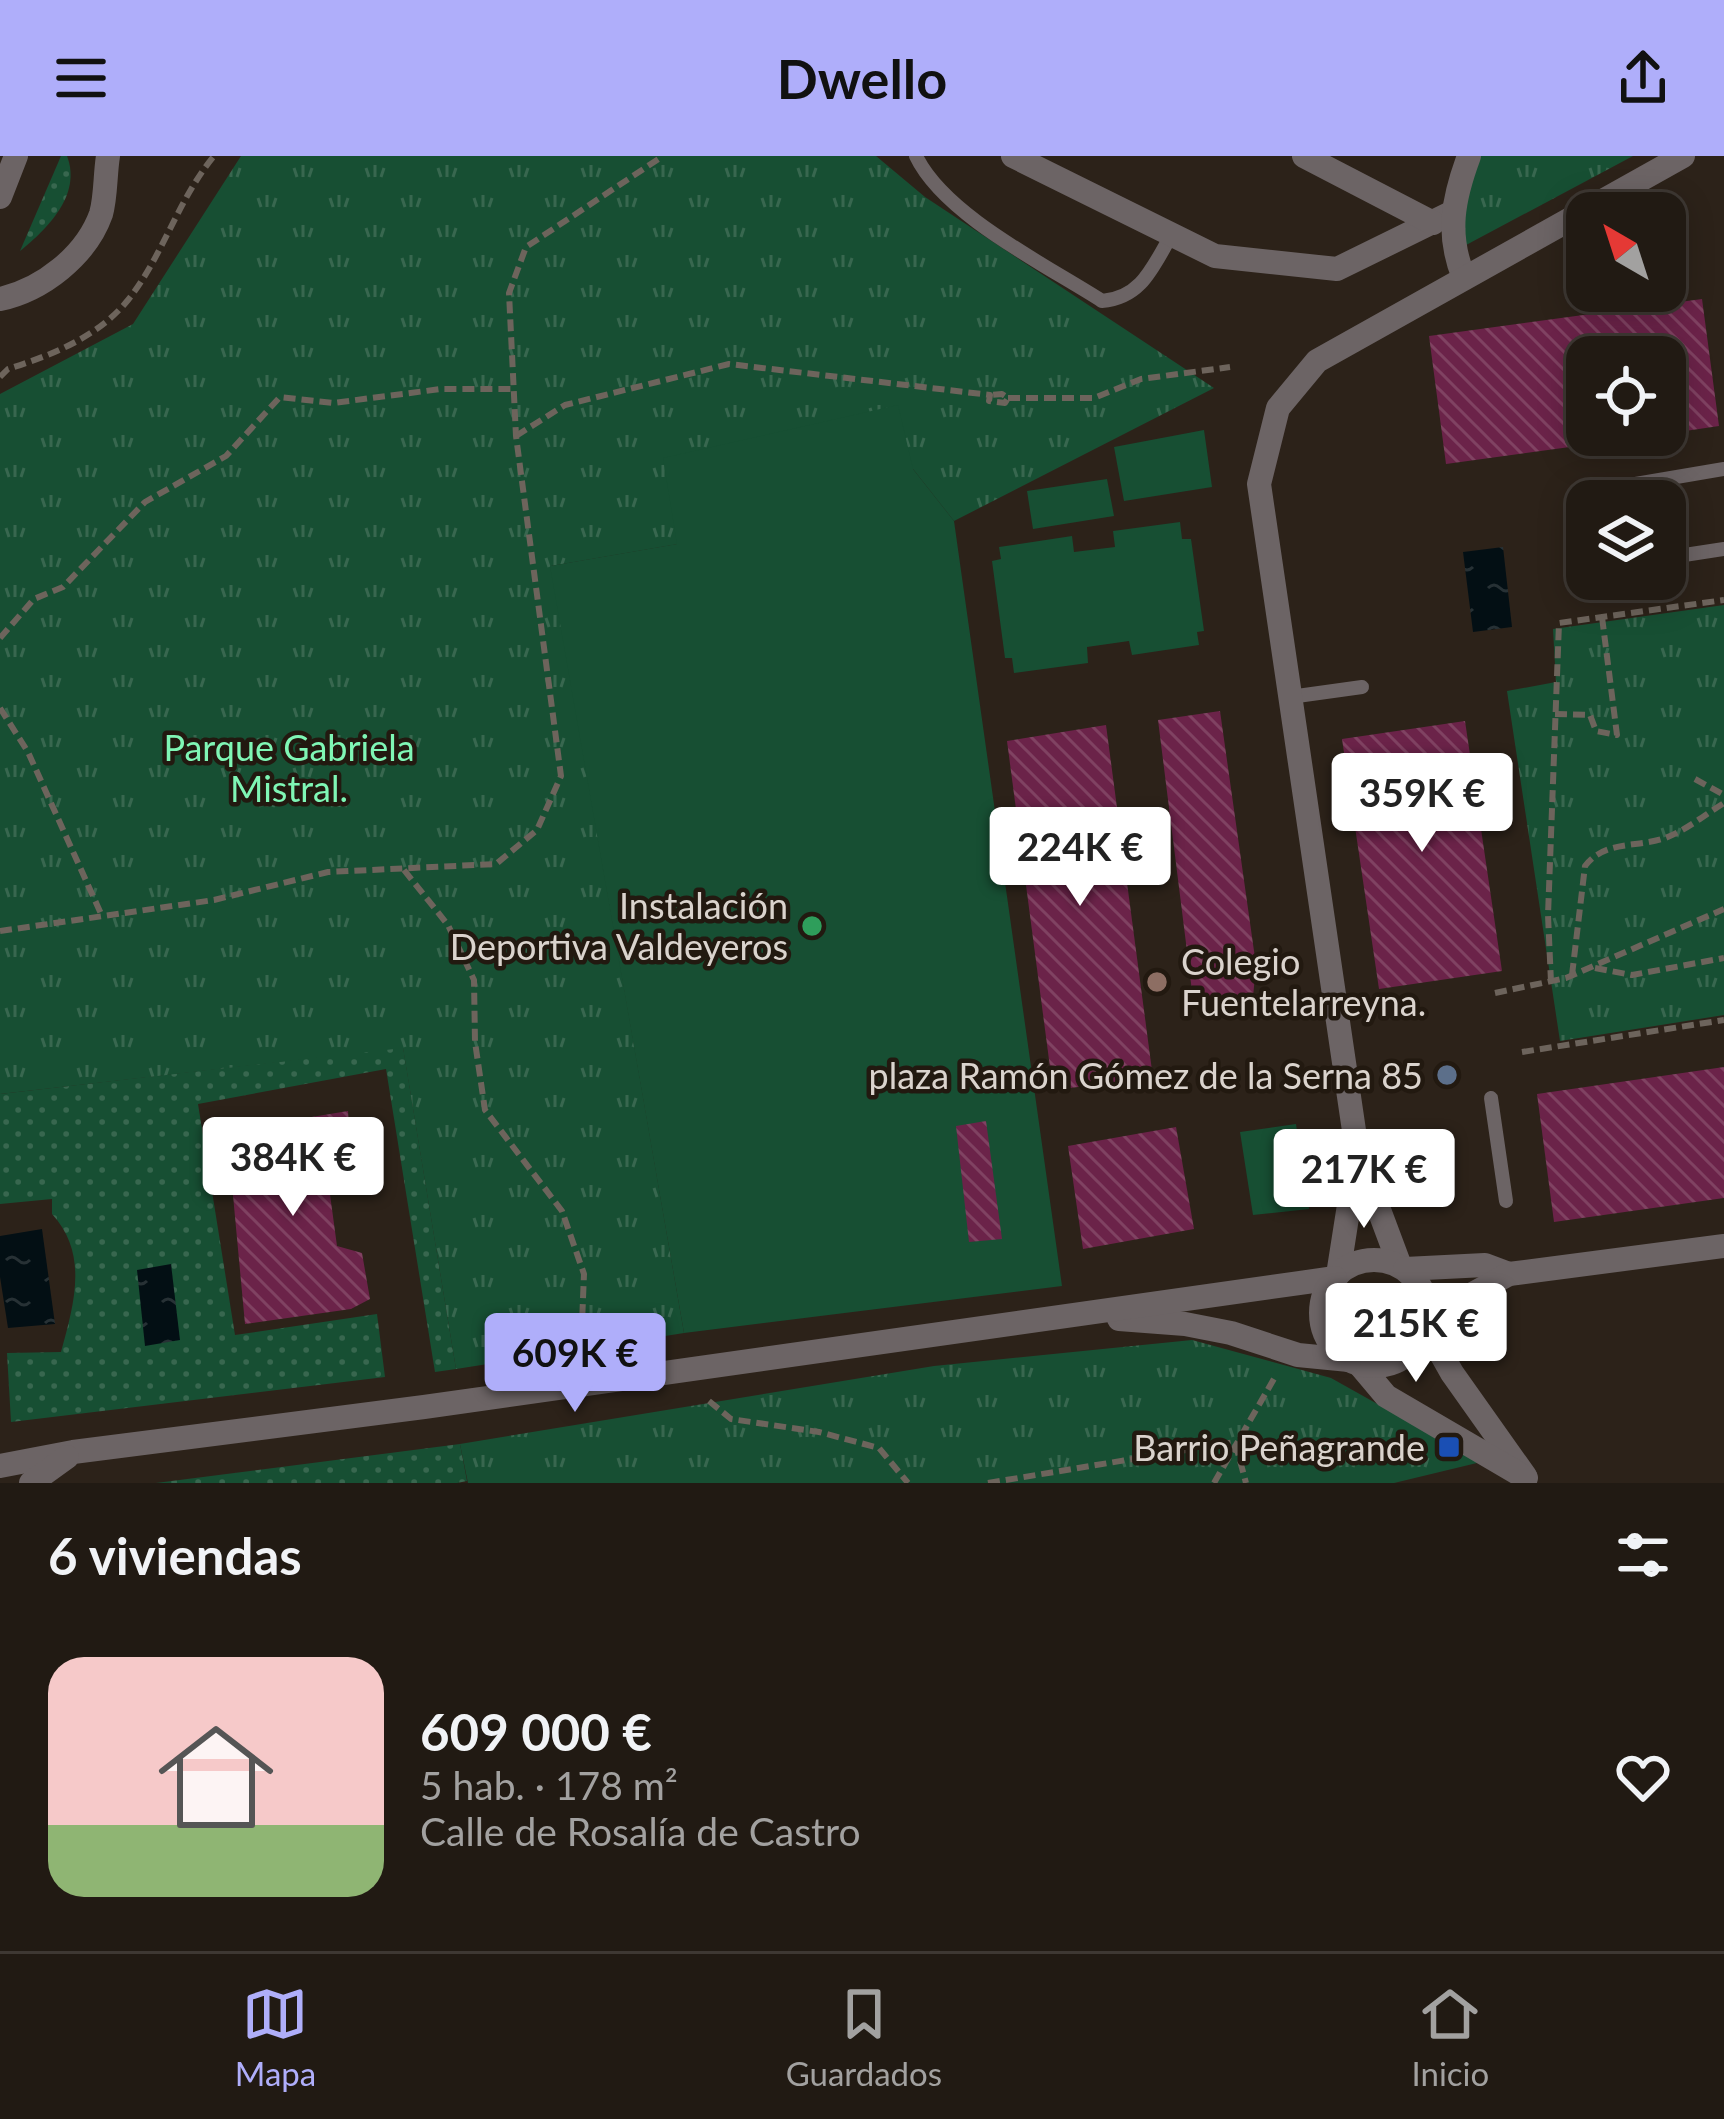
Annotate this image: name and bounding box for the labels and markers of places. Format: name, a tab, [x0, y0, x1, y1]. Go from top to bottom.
pin: 359K €	[1324, 753, 1520, 855]
pin: 224K €	[982, 807, 1178, 909]
place label: Instalación Deportiva Valdeyeros	[450, 883, 788, 968]
marker: Instalación Deportiva Valdeyeros	[799, 913, 825, 939]
place label: Colegio Fuentelarreyna.	[1181, 939, 1426, 1024]
marker: Colegio Fuentelarreyna.	[1144, 969, 1170, 995]
place label: plaza Ramón Gómez de la Serna 85	[868, 1053, 1423, 1097]
marker: plaza Ramón Gómez de la Serna 85	[1434, 1062, 1460, 1088]
pin: 384K €	[195, 1117, 391, 1219]
pin: 217K €	[1266, 1129, 1462, 1231]
pin: 215K €	[1318, 1283, 1514, 1385]
pin: 609K €	[477, 1313, 673, 1415]
place label: Barrio Peñagrande	[1133, 1425, 1425, 1469]
marker: Barrio Peñagrande	[1436, 1434, 1462, 1460]

